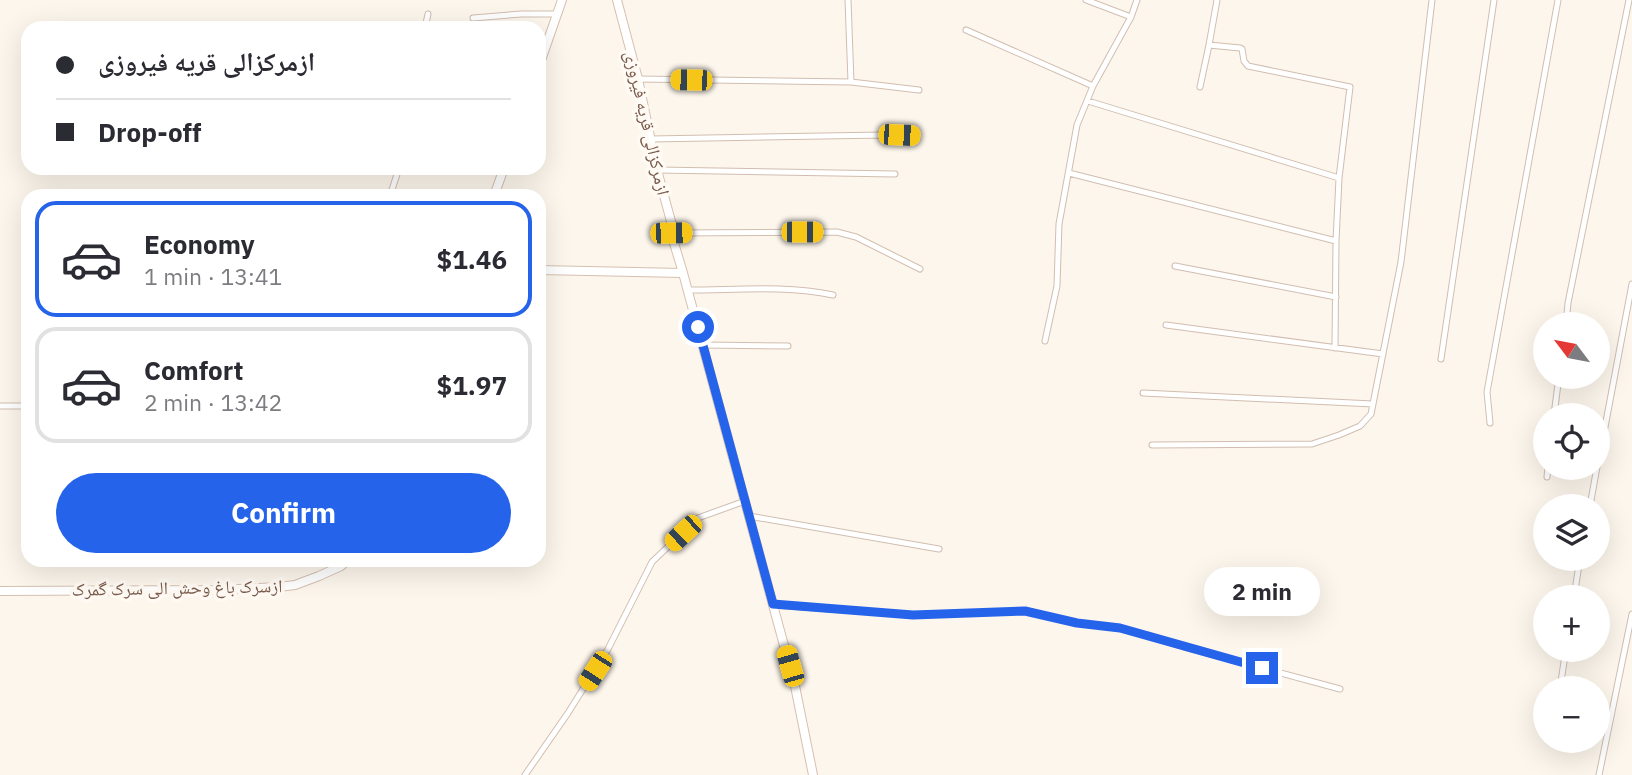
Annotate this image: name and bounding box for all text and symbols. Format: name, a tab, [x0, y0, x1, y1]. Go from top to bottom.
text: ازمرکزالی قریه فیروزی	[98, 44, 315, 78]
street label: ازمرکزالی قریه فیروزی	[620, 49, 675, 197]
car	[670, 69, 713, 91]
text: Drop-off	[98, 115, 201, 149]
car	[878, 124, 921, 146]
car	[650, 222, 693, 244]
car	[782, 222, 824, 243]
text: Economy	[144, 227, 255, 261]
icon: car	[60, 228, 123, 291]
text: $1.46	[437, 242, 507, 276]
text: 1 min · 13:41	[144, 261, 282, 291]
route start	[682, 311, 714, 343]
north arrow	[1533, 312, 1610, 388]
map controls	[1533, 312, 1610, 753]
text: Comfort	[144, 353, 243, 387]
icon: car	[60, 354, 123, 417]
text: $1.97	[437, 368, 507, 402]
text: 2 min · 13:42	[144, 387, 282, 417]
button: locate	[1533, 403, 1610, 480]
button: Confirm	[56, 473, 511, 553]
button: layers	[1533, 494, 1610, 571]
car	[661, 511, 706, 555]
callout: 2 min	[1204, 566, 1320, 616]
street label: ازسرک باغ وحش الی سرک گمرک	[71, 574, 283, 601]
text: 2 min	[1232, 576, 1292, 606]
button: +	[1533, 585, 1610, 662]
car	[775, 643, 806, 689]
car	[575, 648, 616, 694]
route end	[1246, 652, 1278, 684]
button: −	[1533, 676, 1610, 753]

